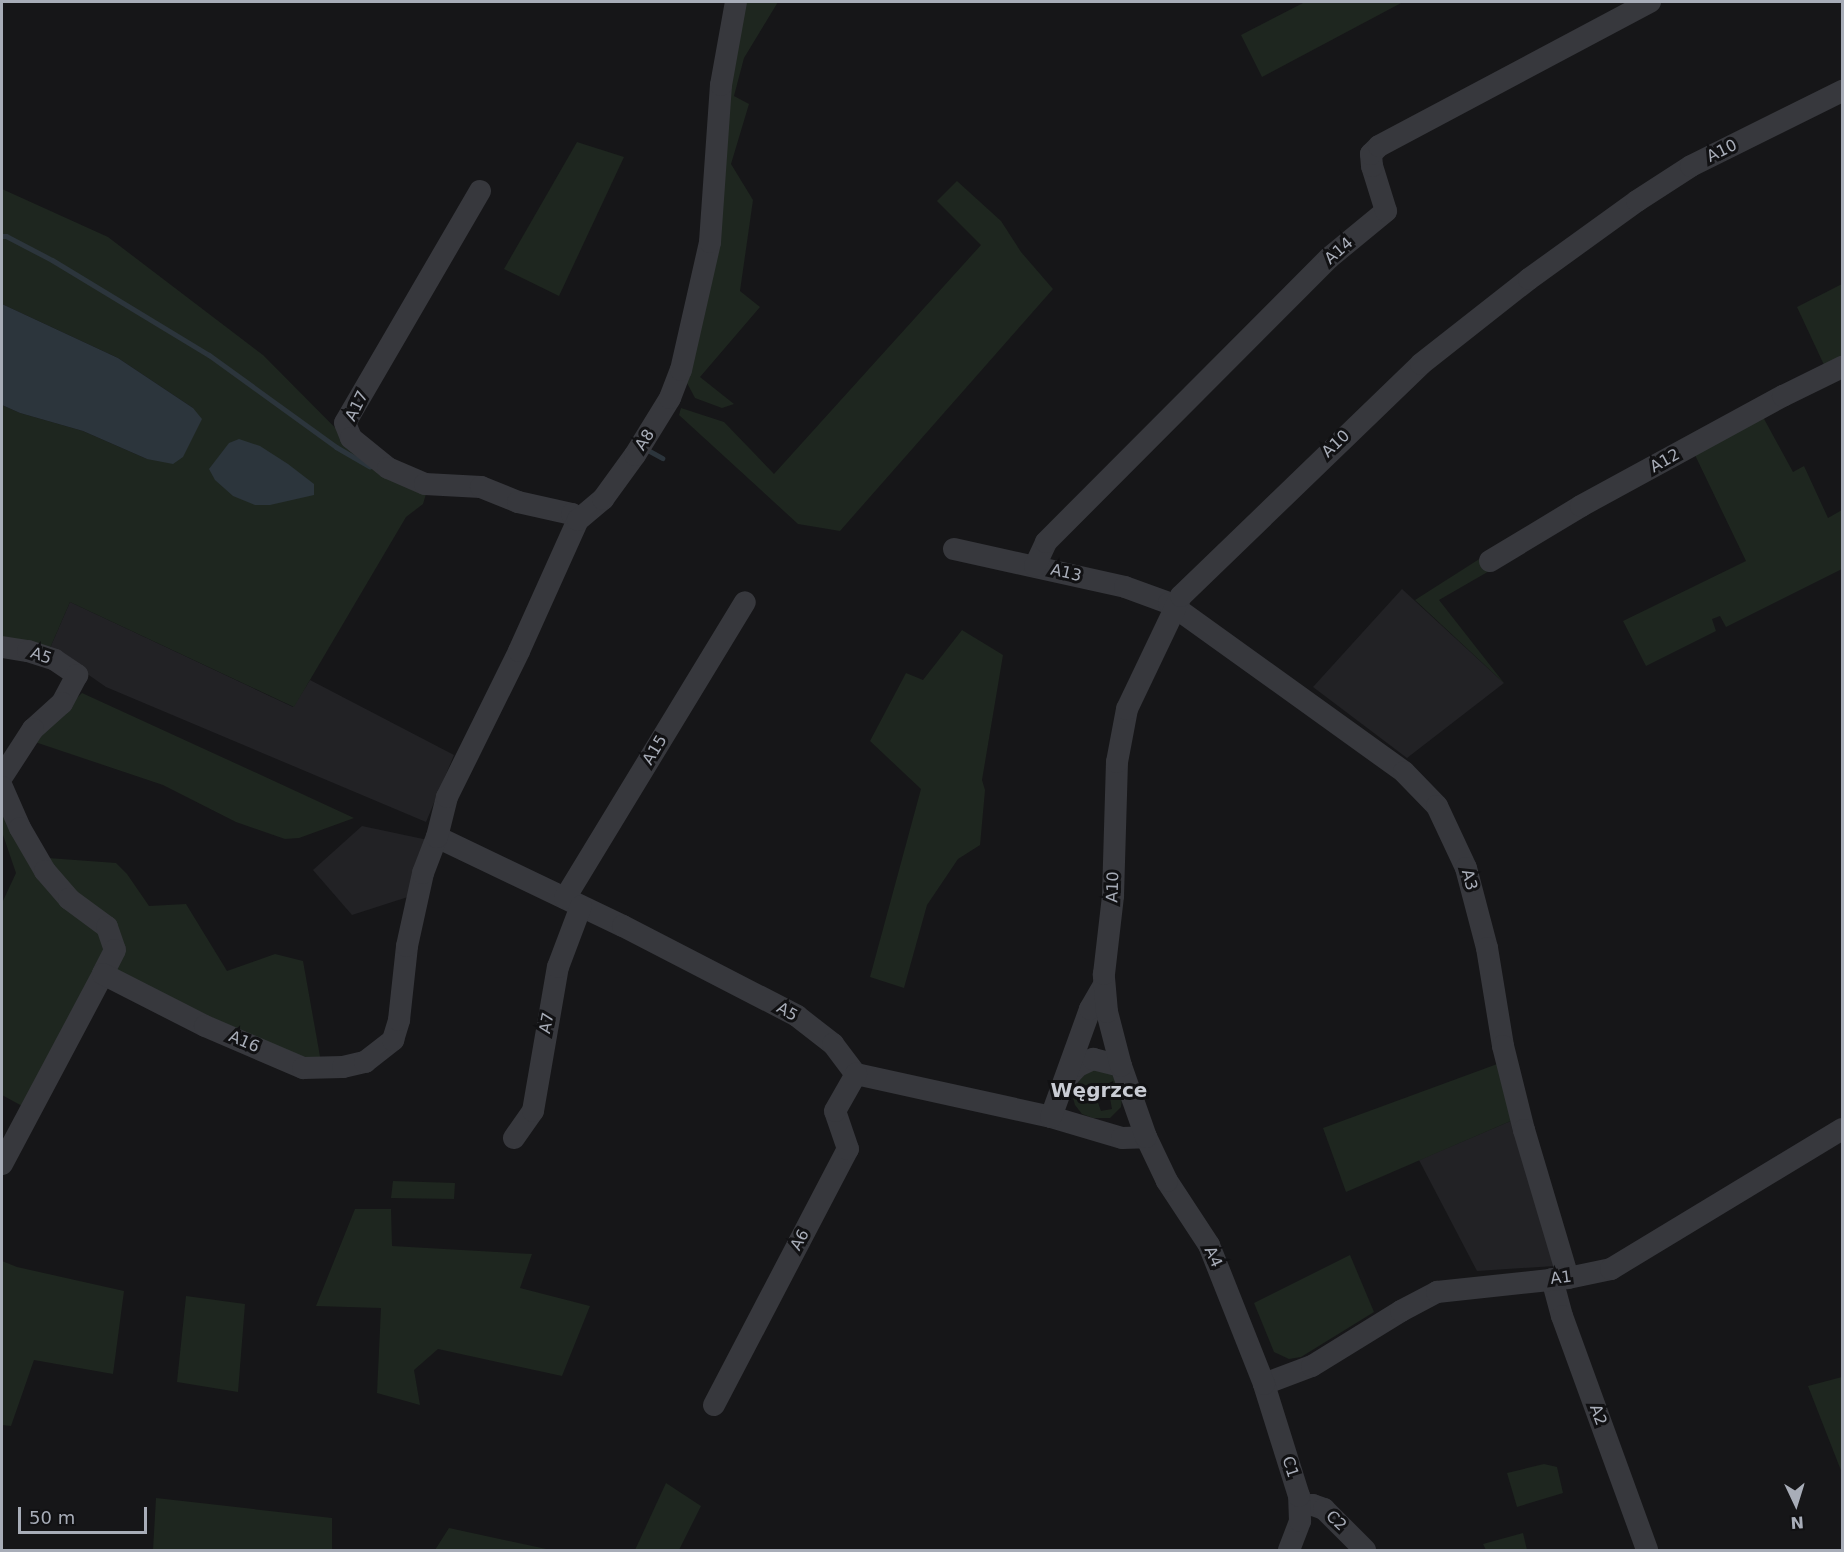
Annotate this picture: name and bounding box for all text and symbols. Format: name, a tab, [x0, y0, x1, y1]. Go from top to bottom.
street label: A10	[1704, 136, 1740, 166]
street label: A14	[1321, 233, 1357, 269]
street label: A17	[341, 388, 373, 424]
street label: A8	[631, 426, 659, 454]
street label: A10	[1318, 426, 1354, 462]
street label: A12	[1647, 445, 1683, 477]
street label: A13	[1049, 560, 1083, 586]
street label: A5	[28, 643, 54, 669]
street label: A15	[639, 732, 671, 768]
street label: A3	[1457, 867, 1481, 893]
street label: A10	[1103, 871, 1123, 903]
street label: A5	[773, 998, 801, 1026]
street label: A7	[536, 1011, 558, 1035]
street label: A16	[226, 1027, 262, 1057]
district label: Węgrzce	[1051, 1078, 1147, 1102]
street label: A6	[787, 1226, 813, 1254]
street label: A4	[1200, 1243, 1226, 1271]
street label: A1	[1549, 1267, 1573, 1289]
street label: A2	[1585, 1402, 1611, 1428]
street label: C1	[1278, 1454, 1302, 1480]
north arrow	[1766, 1474, 1826, 1534]
scale bar	[21, 1495, 150, 1533]
text: 50 m	[29, 1507, 75, 1528]
street label: C2	[1322, 1507, 1350, 1535]
text: N	[1790, 1513, 1805, 1532]

